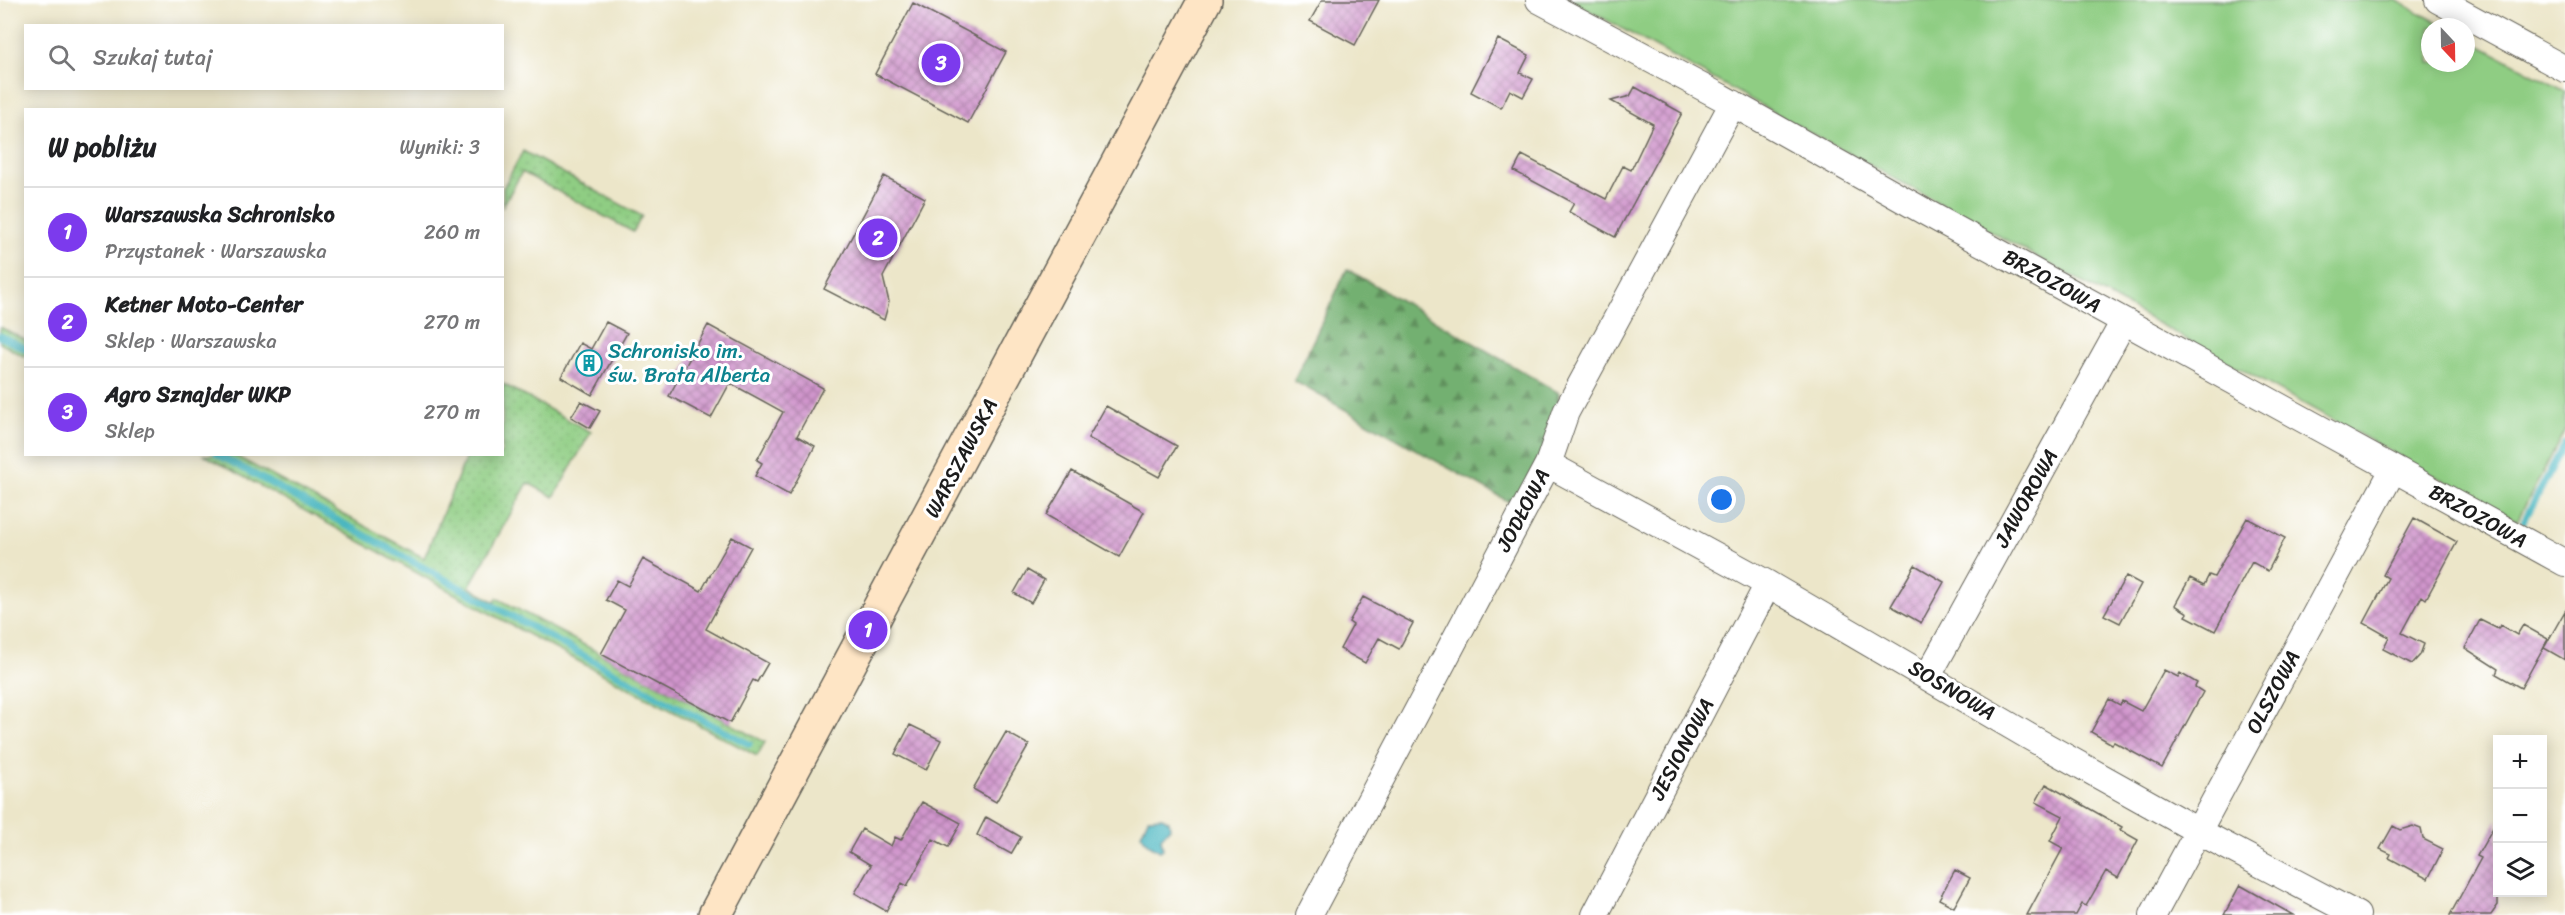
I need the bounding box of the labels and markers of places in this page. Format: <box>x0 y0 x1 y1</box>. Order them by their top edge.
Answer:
pin: 3 <box>922 40 960 86</box>
pin: 2 <box>858 216 898 260</box>
place label: Schronisko im. św. Brata Alberta <box>607 332 771 394</box>
building icon: Schronisko im. św. Brata Alberta <box>574 348 604 378</box>
pin: 1 <box>848 608 888 652</box>

